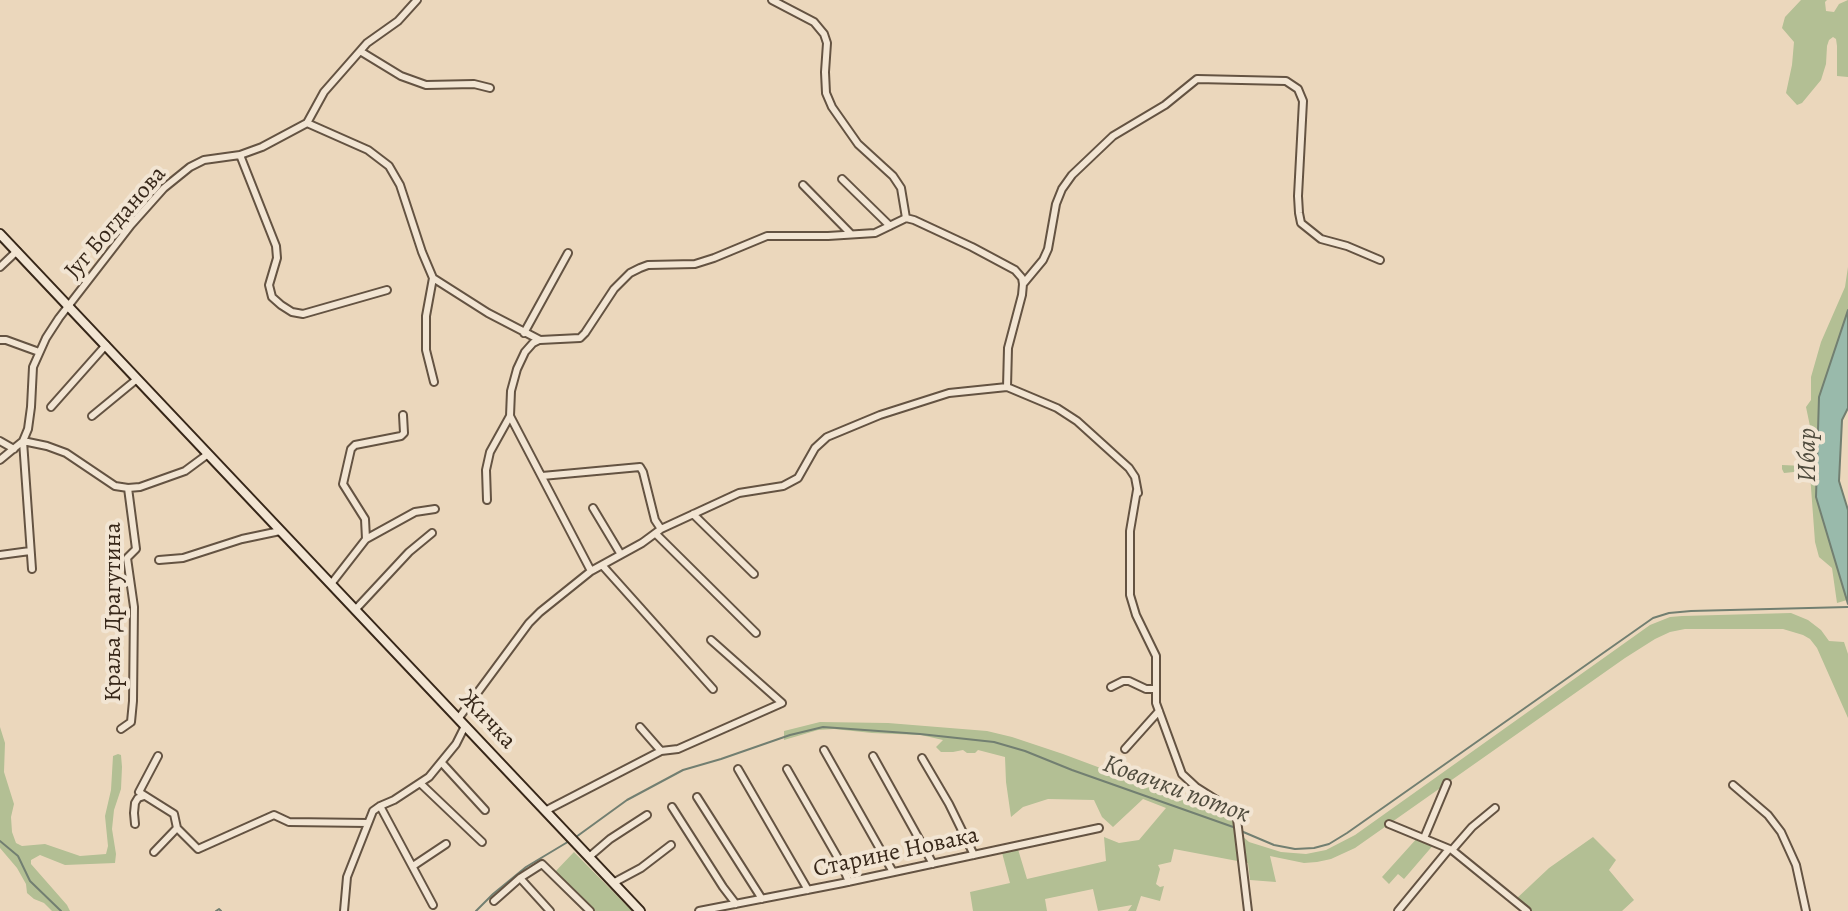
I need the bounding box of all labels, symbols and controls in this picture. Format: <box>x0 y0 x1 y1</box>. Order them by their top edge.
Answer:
street label: Југ Богданова <box>59 161 173 285</box>
water label: Ибар <box>1793 428 1825 482</box>
street label: Краља Драгутина <box>100 522 128 702</box>
street label: Жичка <box>452 684 522 756</box>
water label: Ковачки поток <box>1098 749 1254 831</box>
street label: Старине Новака <box>811 821 981 885</box>

